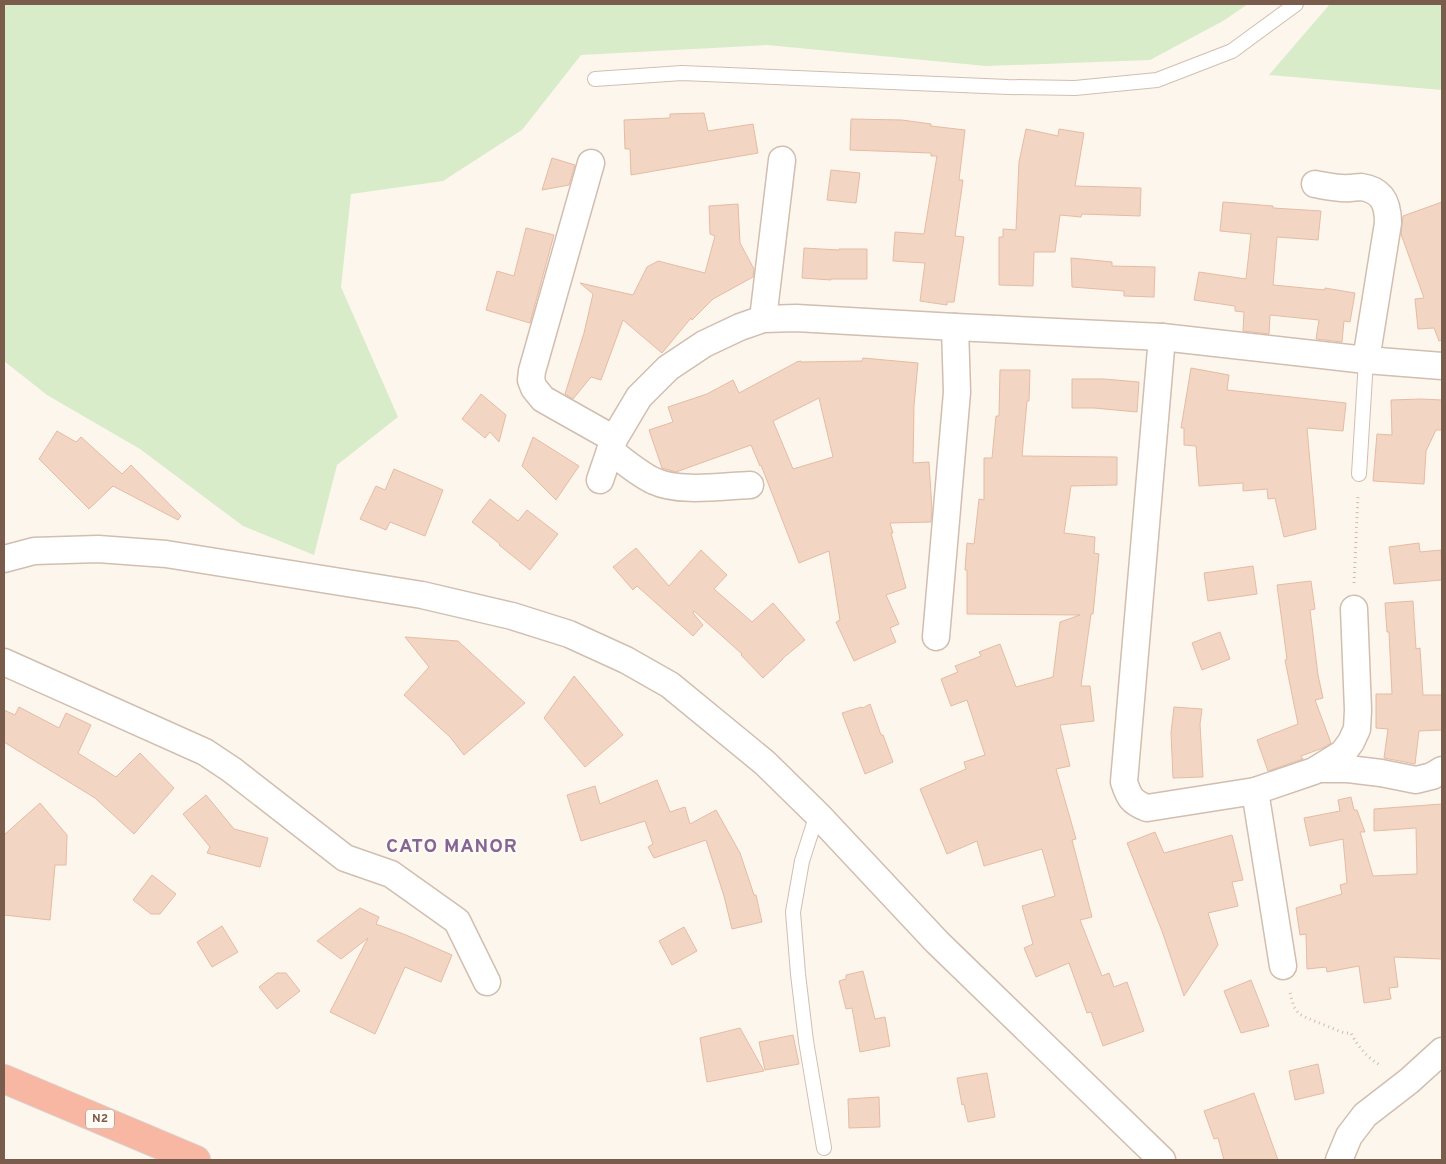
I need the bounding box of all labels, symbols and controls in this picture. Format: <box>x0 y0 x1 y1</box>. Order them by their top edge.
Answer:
district label: CATO MANOR <box>386 835 518 859</box>
road number: N2 <box>86 1110 114 1128</box>

